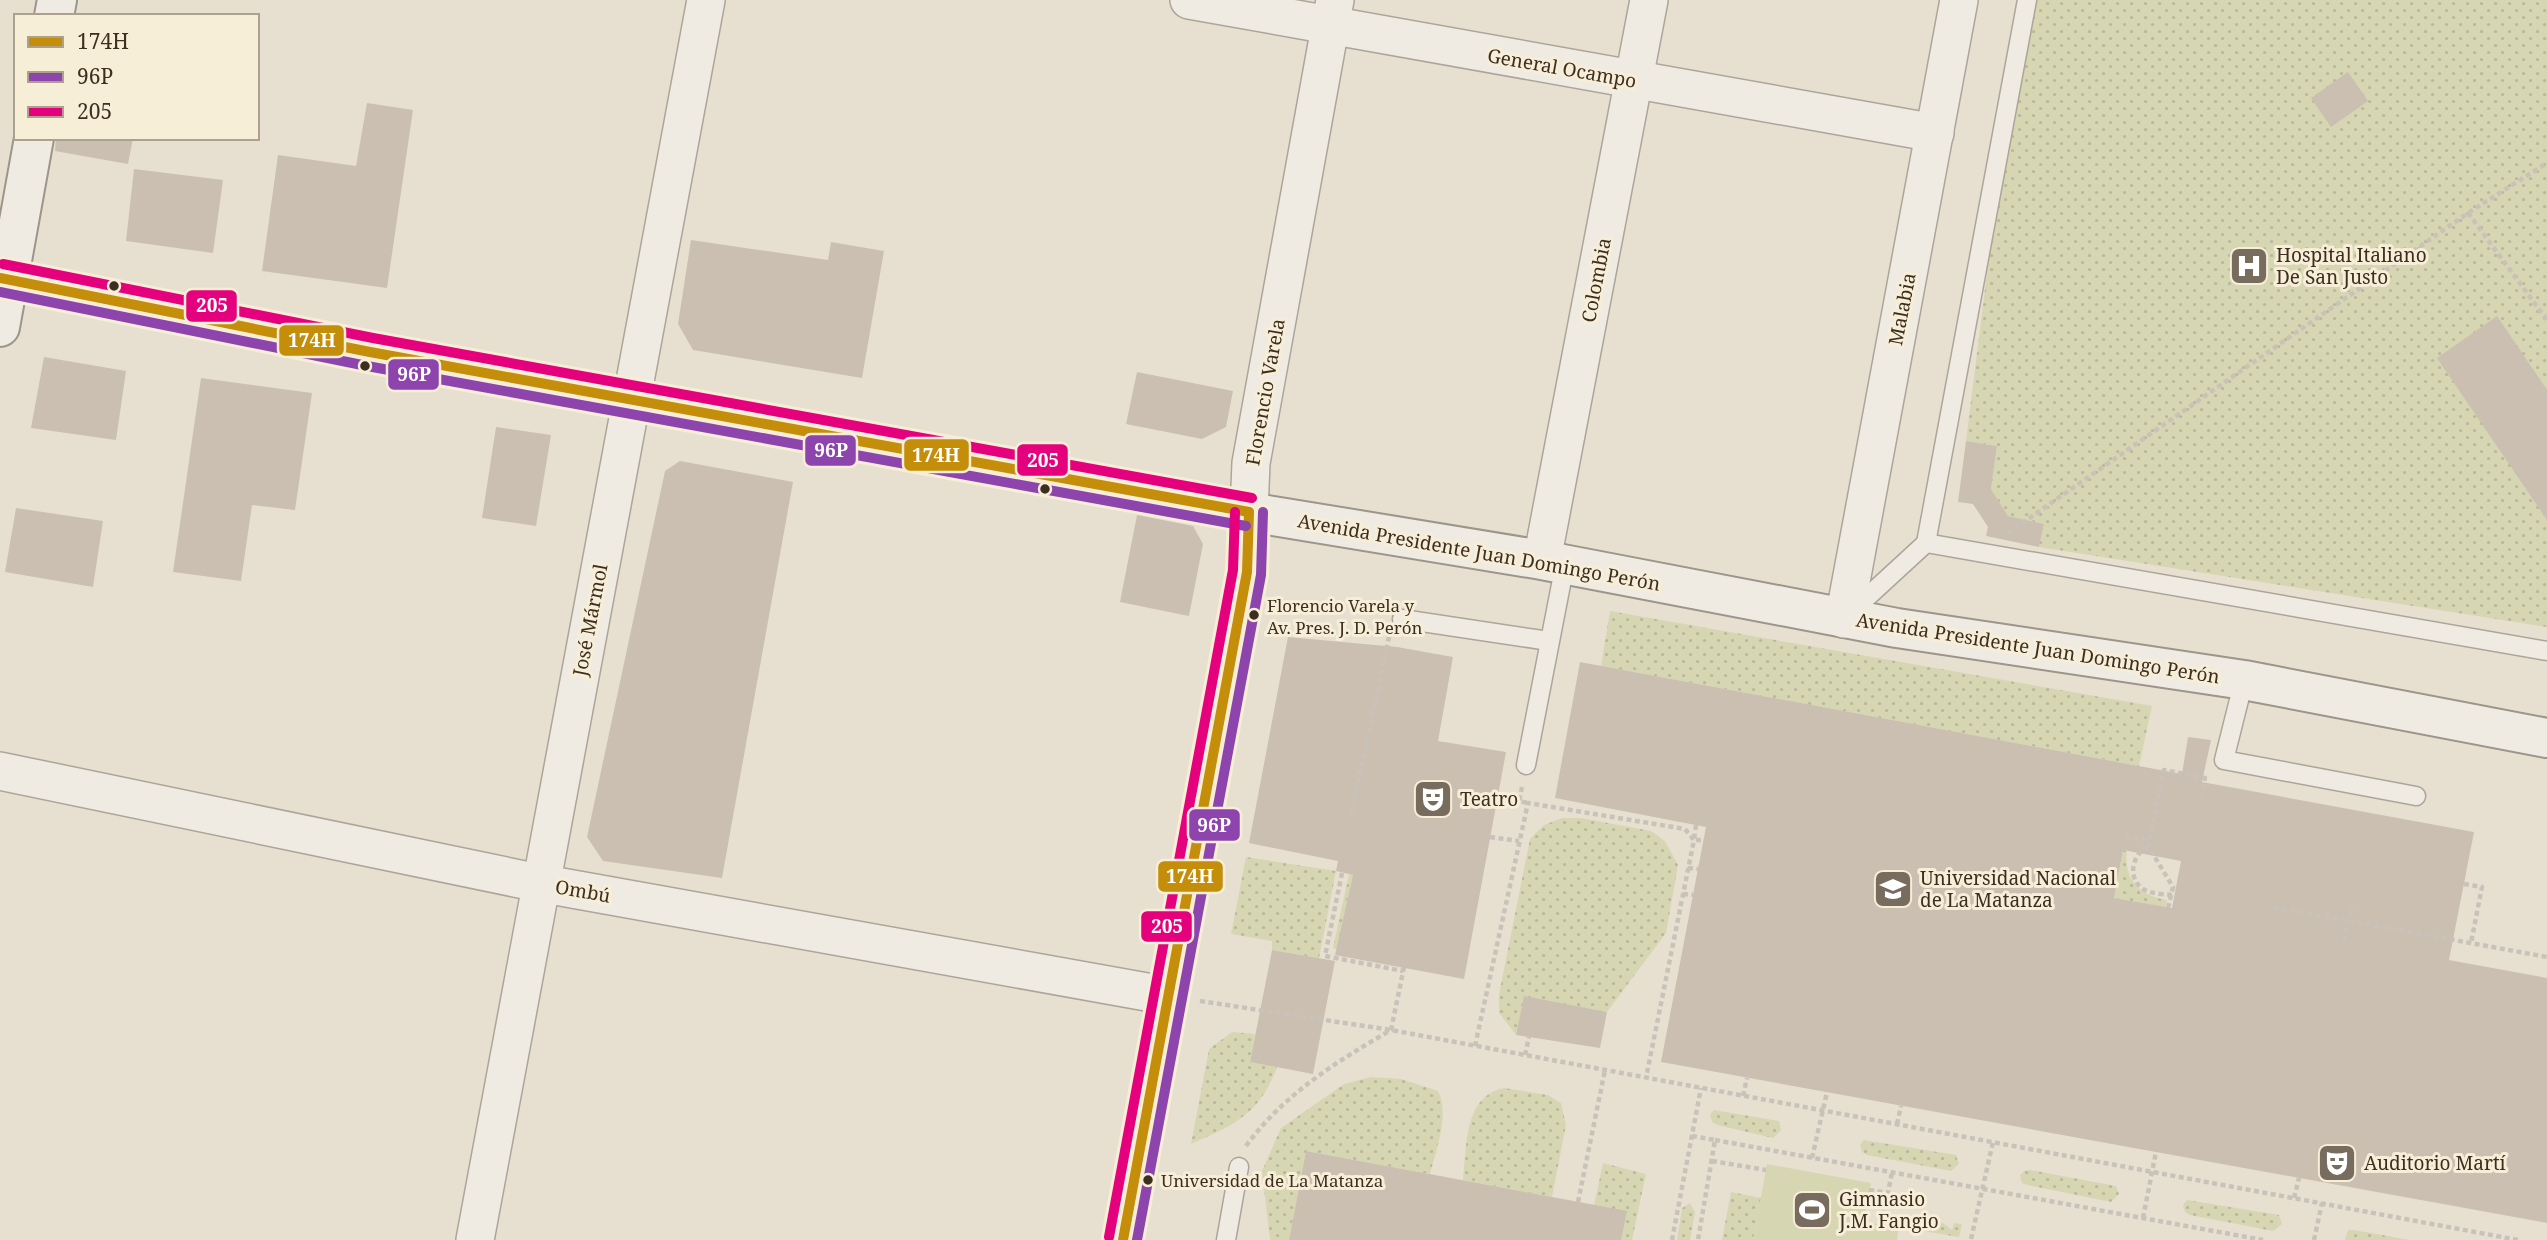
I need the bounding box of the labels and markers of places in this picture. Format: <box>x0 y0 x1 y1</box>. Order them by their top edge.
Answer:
place label: Hospital Italiano De San Justo <box>2276 242 2427 290</box>
hospital icon: Hospital Italiano De San Justo <box>2228 245 2270 287</box>
unlabelled marker <box>107 279 121 293</box>
unlabelled marker <box>358 359 372 373</box>
unlabelled marker <box>1038 482 1052 496</box>
place label: Florencio Varela y Av. Pres. J. D. Perón <box>1267 594 1423 639</box>
marker: Florencio Varela y Av. Pres. J. D. Perón <box>1247 608 1261 622</box>
theatre icon: Teatro <box>1412 778 1454 820</box>
place label: Teatro <box>1460 786 1518 812</box>
place label: Universidad Nacional de La Matanza <box>1920 865 2116 913</box>
school or university icon: Universidad Nacional de La Matanza <box>1872 868 1914 910</box>
theatre icon: Auditorio Martí <box>2316 1142 2358 1184</box>
place label: Auditorio Martí <box>2364 1150 2506 1176</box>
place label: Universidad de La Matanza <box>1161 1169 1383 1192</box>
marker: Universidad de La Matanza <box>1141 1173 1155 1187</box>
place label: Gimnasio J.M. Fangio <box>1838 1186 1939 1234</box>
sports icon: Gimnasio J.M. Fangio <box>1791 1189 1833 1231</box>

